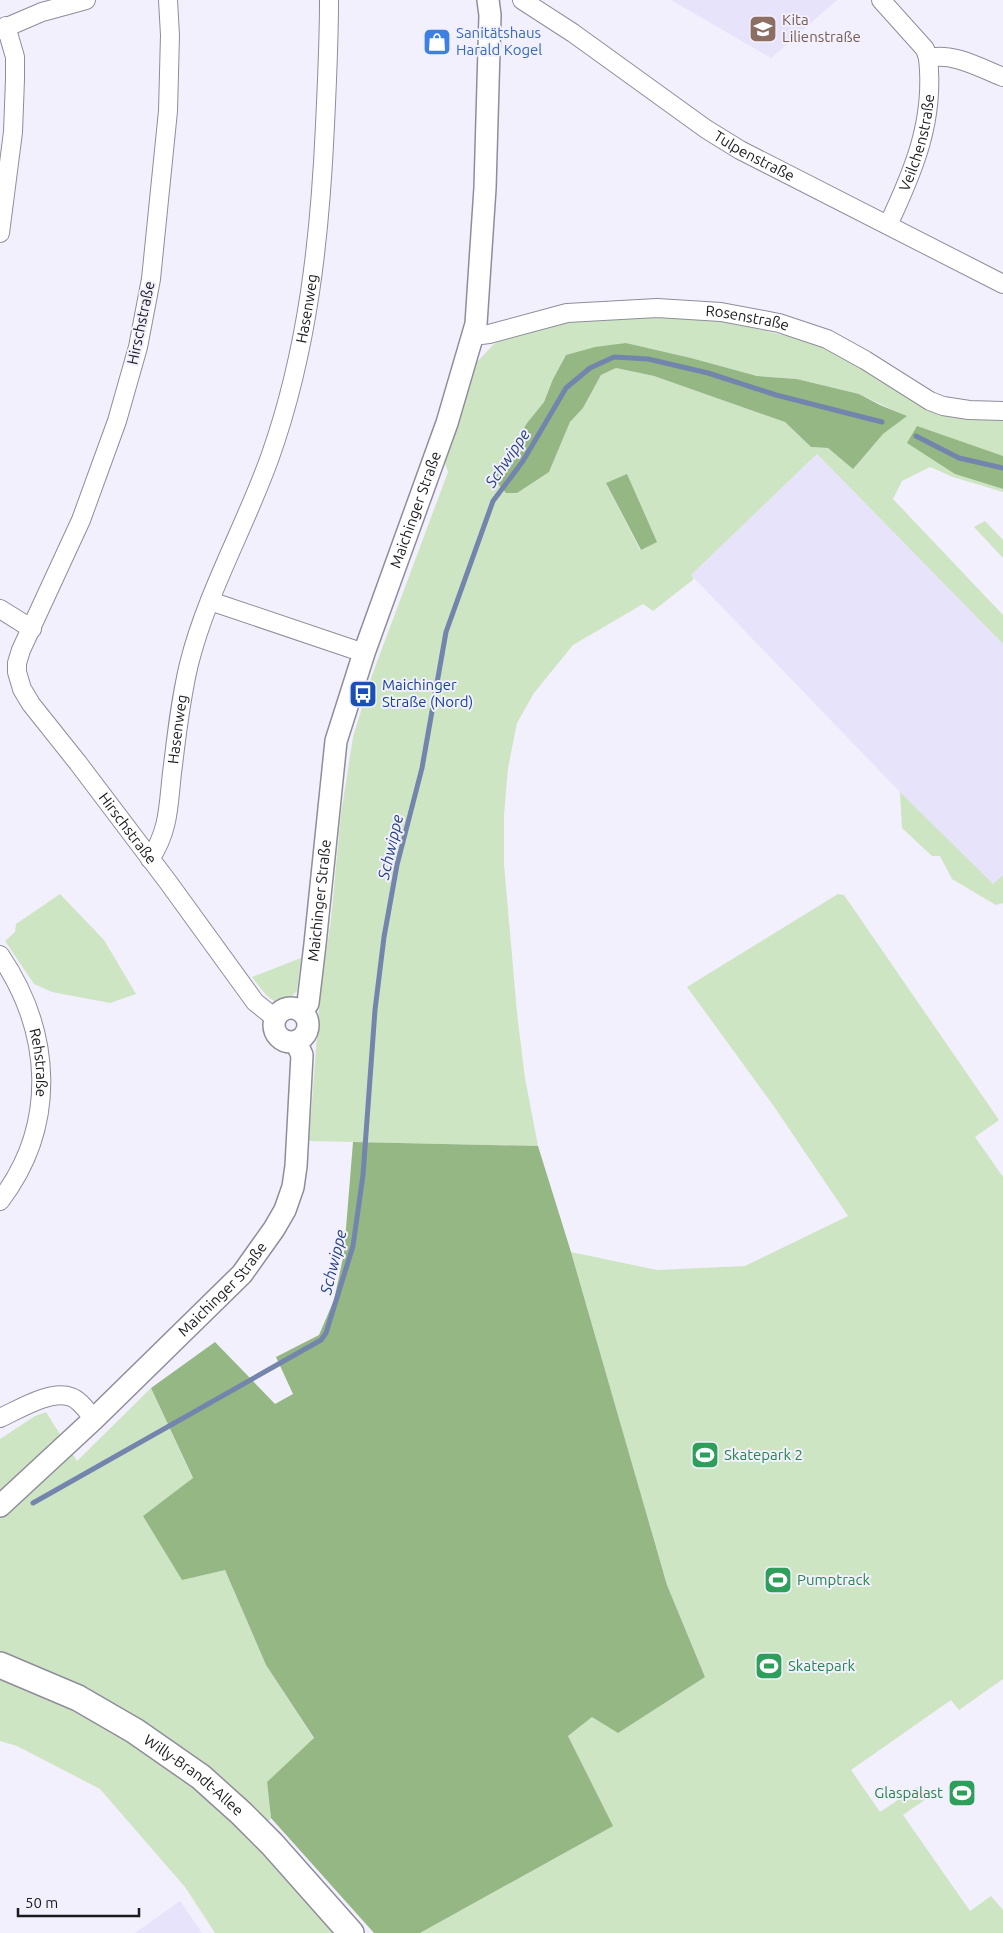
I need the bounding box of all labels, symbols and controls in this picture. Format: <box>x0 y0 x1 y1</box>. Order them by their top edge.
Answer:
place label: Kita Lilienstraße <box>782 11 861 45</box>
school or university icon: Kita Lilienstraße <box>748 14 778 44</box>
place label: Sanitätshaus Harald Kogel <box>456 24 542 58</box>
shop icon: Sanitätshaus Harald Kogel <box>422 27 452 57</box>
street label: Veilchenstraße <box>895 93 937 194</box>
street label: Tulpenstraße <box>711 127 797 184</box>
street label: Hasenweg <box>292 273 321 345</box>
street label: Hirschstraße <box>123 280 158 366</box>
street label: Rosenstraße <box>705 302 791 334</box>
water label: Schwippe <box>481 426 533 491</box>
street label: Maichinger Straße <box>386 449 444 570</box>
place label: Maichinger Straße (Nord) <box>382 676 473 710</box>
bus stop icon: Maichinger Straße (Nord) <box>348 679 378 709</box>
street label: Hasenweg <box>164 693 191 765</box>
street label: Hirschstraße <box>96 789 160 867</box>
water label: Schwippe <box>374 813 406 882</box>
street label: Maichinger Straße <box>304 838 334 962</box>
street label: Rehstraße <box>26 1026 50 1098</box>
water label: Schwippe <box>316 1228 350 1297</box>
street label: Maichinger Straße <box>175 1239 270 1340</box>
sports icon: Skatepark 2 <box>690 1440 720 1470</box>
place label: Skatepark 2 <box>724 1446 803 1463</box>
sports icon: Pumptrack <box>763 1565 793 1595</box>
place label: Pumptrack <box>797 1571 871 1588</box>
sports icon: Skatepark <box>754 1651 784 1681</box>
place label: Skatepark <box>788 1657 855 1674</box>
street label: Willy-Brandt-Allee <box>141 1731 247 1819</box>
sports icon: Glaspalast <box>947 1778 977 1808</box>
place label: Glaspalast <box>874 1784 943 1801</box>
scale bar <box>18 1886 139 1918</box>
text: 50 m <box>25 1894 58 1911</box>

